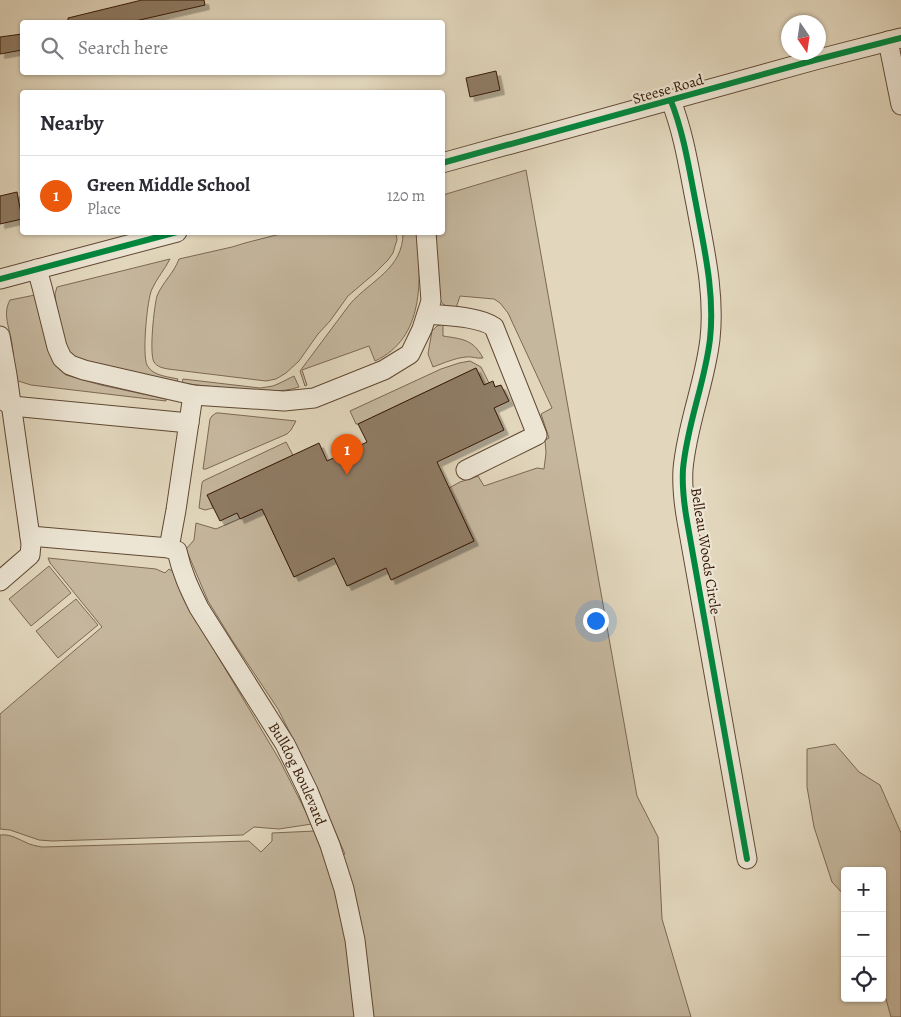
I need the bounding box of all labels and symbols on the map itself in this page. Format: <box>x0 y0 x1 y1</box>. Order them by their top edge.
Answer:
north arrow <box>781 15 826 60</box>
street label: Steese Road <box>630 69 707 109</box>
pin: 1 <box>331 434 363 475</box>
street label: Belleau Woods Circle <box>686 486 726 616</box>
your location <box>583 608 609 634</box>
street label: Bulldog Boulevard <box>264 719 331 829</box>

